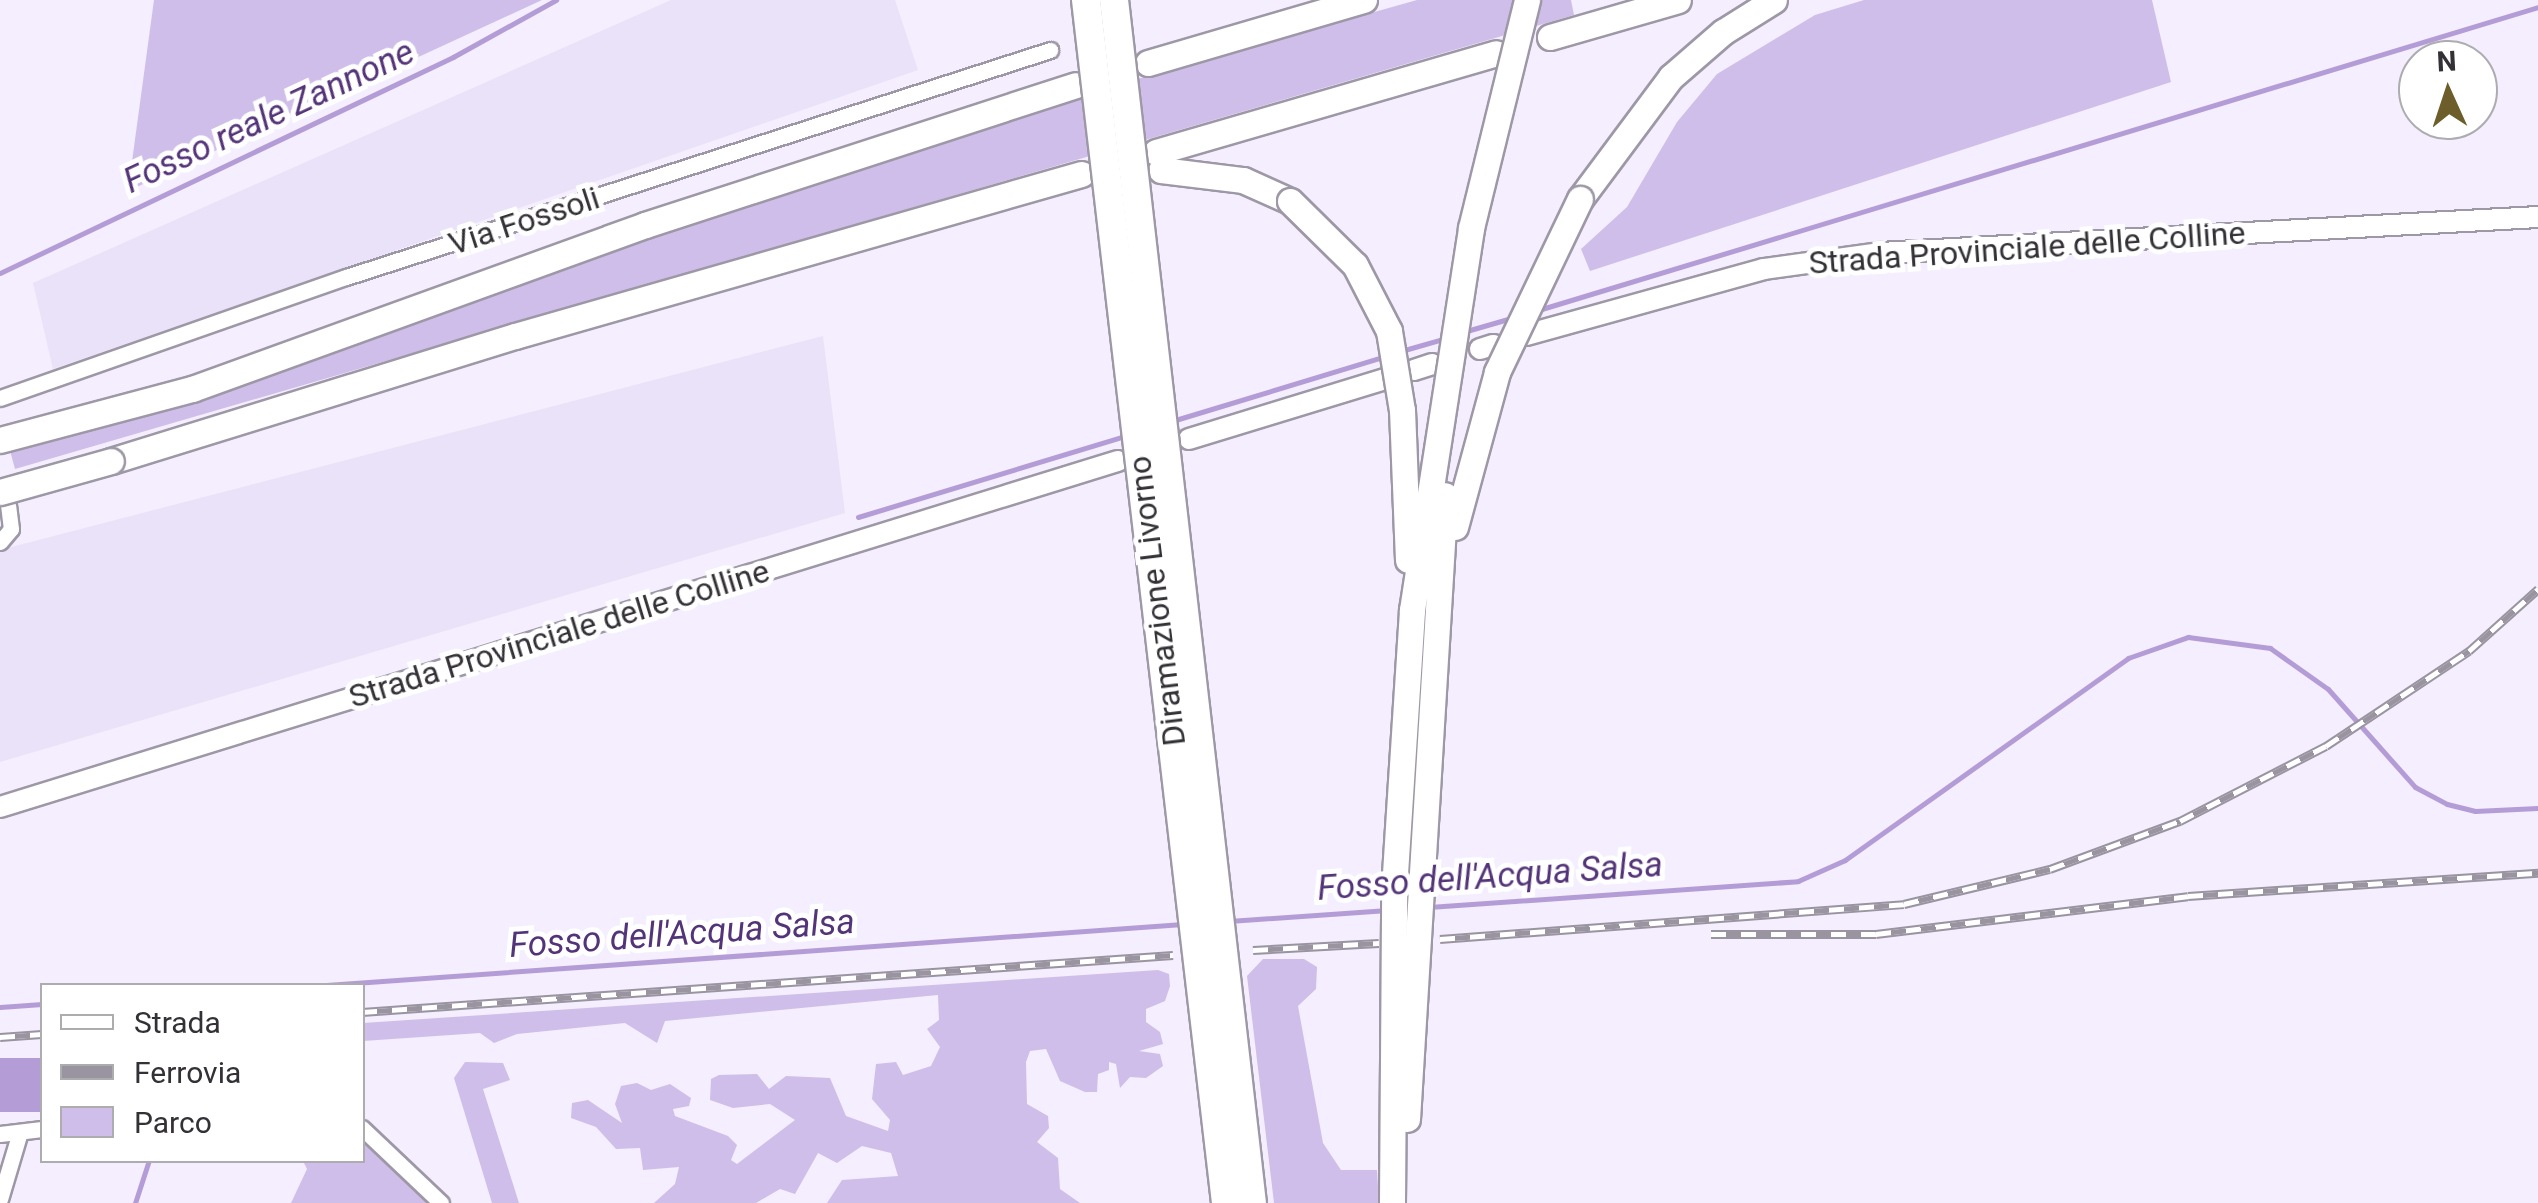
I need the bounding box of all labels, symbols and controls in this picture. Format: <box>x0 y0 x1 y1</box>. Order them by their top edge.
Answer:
water label: Fosso reale Zannone <box>117 31 421 203</box>
north arrow <box>2398 40 2498 140</box>
text: N <box>2436 45 2457 79</box>
street label: Via Fossoli <box>444 179 604 263</box>
street label: Strada Provinciale delle Colline <box>1808 214 2246 282</box>
street label: Diramazione Livorno <box>1120 454 1194 748</box>
street label: Strada Provinciale delle Colline <box>344 552 774 716</box>
water label: Fosso dell'Acqua Salsa <box>1316 844 1664 910</box>
water label: Fosso dell'Acqua Salsa <box>508 901 856 967</box>
legend <box>40 983 365 1163</box>
text: Strada <box>134 1005 221 1040</box>
text: Ferrovia <box>134 1055 241 1090</box>
text: Parco <box>134 1105 212 1140</box>

